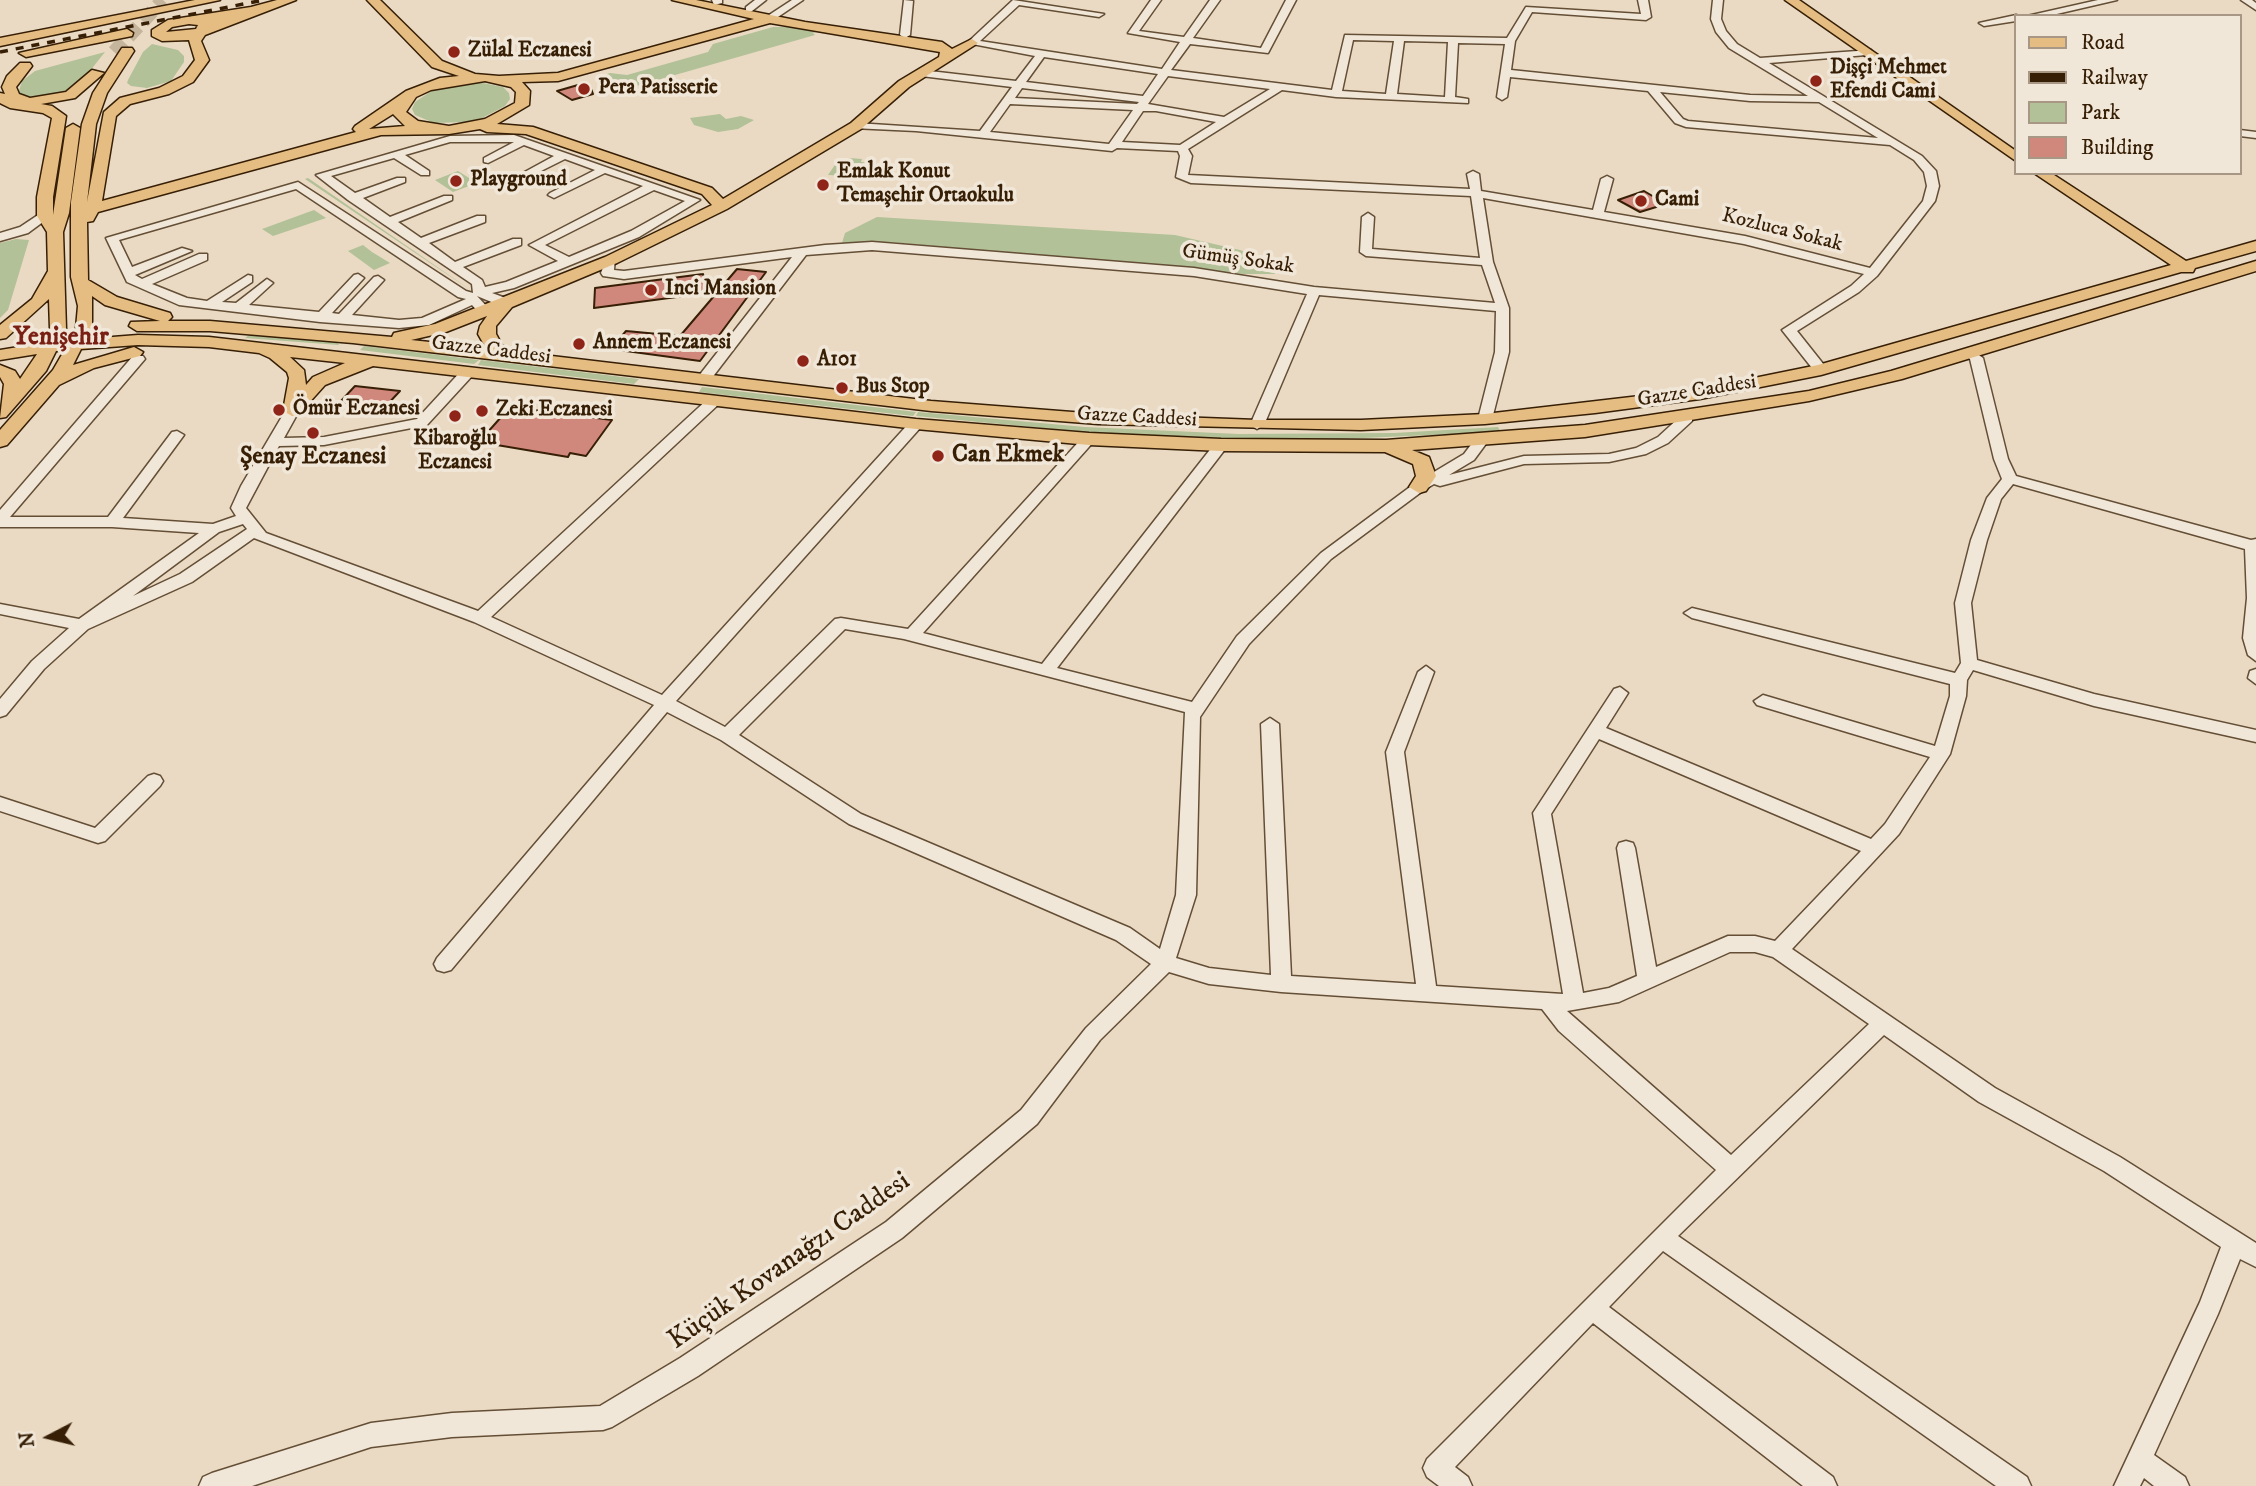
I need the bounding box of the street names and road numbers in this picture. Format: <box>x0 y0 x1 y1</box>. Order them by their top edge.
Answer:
street label: Kozluca Sokak <box>1719 204 1845 258</box>
street label: Gümüş Sokak <box>1180 240 1296 280</box>
street label: Gazze Caddesi <box>430 331 552 371</box>
street label: Gazze Caddesi <box>1636 370 1758 414</box>
street label: Gazze Caddesi <box>1076 402 1198 434</box>
street label: Küçük Kovanağzı Caddesi <box>663 1166 917 1358</box>

